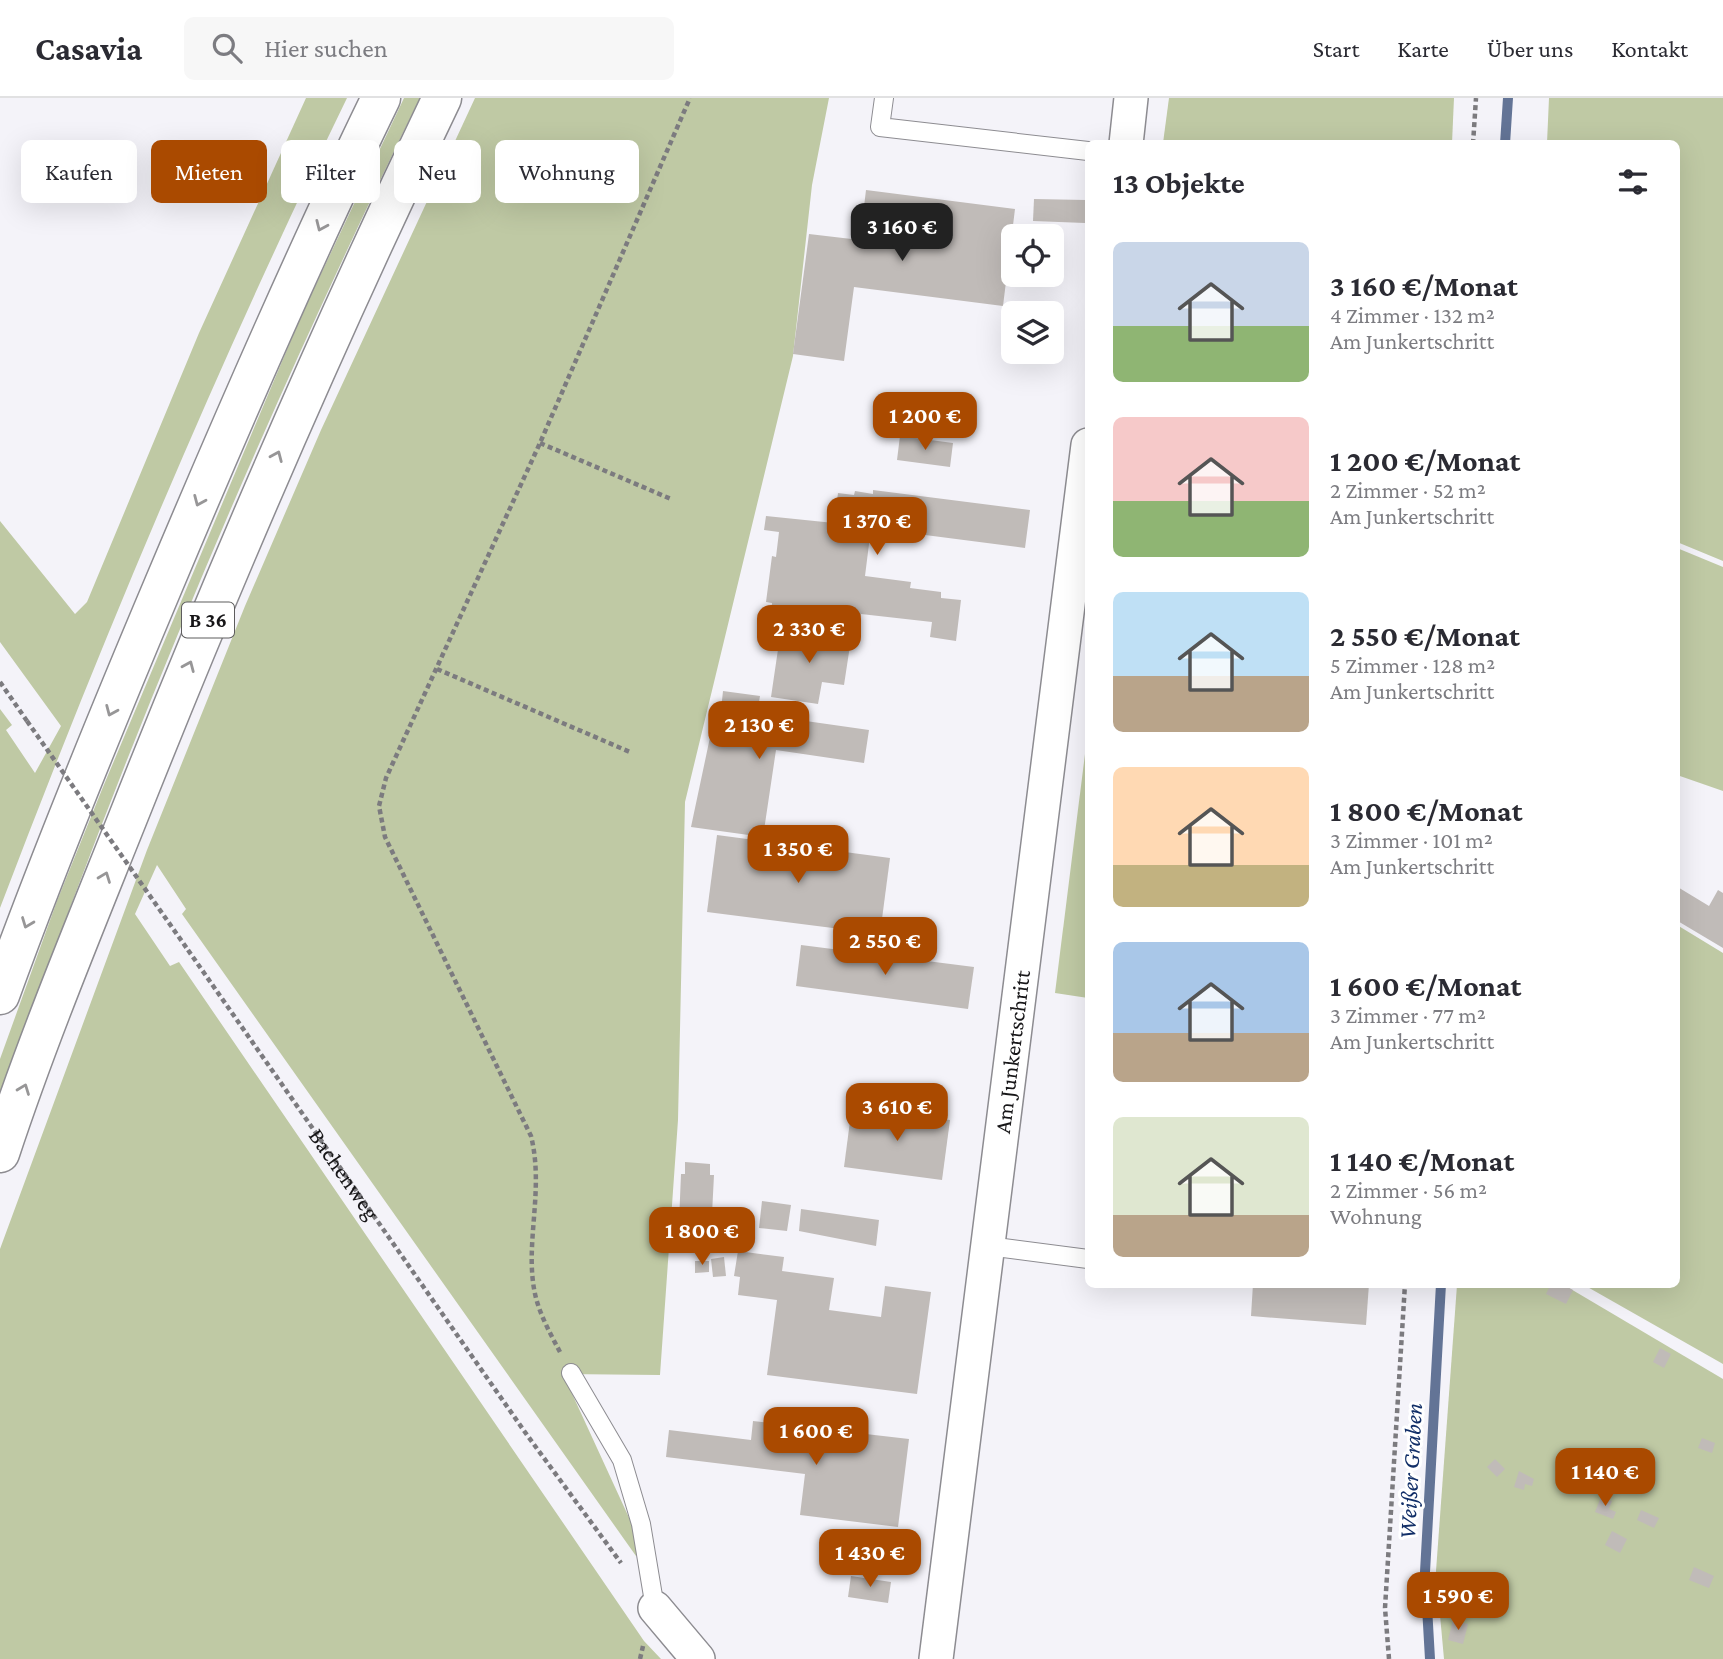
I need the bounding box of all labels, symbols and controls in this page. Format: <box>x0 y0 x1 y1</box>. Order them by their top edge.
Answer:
search box <box>184 17 674 80</box>
icon: search <box>208 29 246 67</box>
text: Casavia <box>35 30 142 67</box>
text: Hier suchen <box>264 34 388 63</box>
text: Start <box>1313 35 1359 62</box>
text: Karte <box>1397 35 1449 62</box>
text: Über uns <box>1487 35 1573 62</box>
text: Kontakt <box>1611 35 1688 62</box>
chip: Kaufen <box>21 140 137 203</box>
chip: Mieten <box>151 140 267 203</box>
chip: Filter <box>281 140 380 203</box>
chip: Neu <box>394 140 481 203</box>
chip: Wohnung <box>495 140 639 203</box>
icon: filters <box>1614 163 1652 201</box>
text: 13 Objekte <box>1113 166 1245 199</box>
pin: 3 160 € <box>837 204 967 263</box>
text: 3 160 € <box>867 213 937 239</box>
one-way arrow <box>315 219 329 231</box>
map controls <box>1001 224 1064 364</box>
button: locate <box>1001 224 1064 287</box>
text: 3 160 €/Monat <box>1330 269 1518 302</box>
icon: home <box>1169 270 1253 354</box>
button: layers <box>1001 301 1064 364</box>
text: 4 Zimmer · 132 m² <box>1330 302 1495 328</box>
text: Am Junkertschritt <box>1330 328 1494 354</box>
pin: 1 200 € <box>860 392 990 452</box>
text: 1 200 € <box>889 402 961 428</box>
text: 1 200 €/Monat <box>1330 444 1520 477</box>
icon: home <box>1169 445 1253 529</box>
one-way arrow <box>269 451 283 463</box>
text: 2 Zimmer · 52 m² <box>1330 477 1486 503</box>
one-way arrow <box>193 494 207 507</box>
pin: 1 370 € <box>812 498 942 557</box>
text: Am Junkertschritt <box>1330 503 1494 529</box>
text: 1 370 € <box>843 507 911 533</box>
road number: B 36 <box>182 602 234 638</box>
pin: 2 330 € <box>744 606 874 665</box>
text: 2 330 € <box>773 615 845 641</box>
text: 2 550 €/Monat <box>1330 619 1520 652</box>
icon: home <box>1169 620 1253 704</box>
text: 5 Zimmer · 128 m² <box>1330 652 1495 678</box>
one-way arrow <box>181 660 195 673</box>
text: Am Junkertschritt <box>1330 678 1494 704</box>
pin: 2 130 € <box>694 702 824 761</box>
one-way arrow <box>105 704 119 716</box>
text: 2 130 € <box>724 711 794 737</box>
text: 1 800 €/Monat <box>1330 794 1522 827</box>
icon: home <box>1169 795 1253 879</box>
pin: 1 350 € <box>733 826 863 885</box>
text: 3 Zimmer · 101 m² <box>1330 827 1493 853</box>
text: 1 350 € <box>763 835 833 861</box>
text: Am Junkertschritt <box>1330 853 1494 879</box>
one-way arrow <box>96 871 110 883</box>
one-way arrow <box>21 916 35 928</box>
pin: 2 550 € <box>820 918 950 977</box>
text: 2 550 € <box>849 927 921 953</box>
street label: Am Junkertschritt <box>989 968 1035 1135</box>
text: 1 600 €/Monat <box>1330 969 1521 1002</box>
icon: home <box>1169 970 1253 1054</box>
text: 3 Zimmer · 77 m² <box>1330 1002 1486 1028</box>
text: Am Junkertschritt <box>1330 1028 1494 1054</box>
one-way arrow <box>15 1084 29 1096</box>
pin: 3 610 € <box>832 1084 962 1143</box>
text: 3 610 € <box>862 1093 932 1119</box>
street label: Bachenweg <box>304 1123 385 1224</box>
text: 1 140 €/Monat <box>1330 1144 1514 1177</box>
icon: home <box>1169 1145 1253 1229</box>
text: 2 Zimmer · 56 m² <box>1330 1177 1487 1203</box>
text: Wohnung <box>1330 1203 1422 1229</box>
pin: 1 800 € <box>637 1208 767 1267</box>
text: 1 800 € <box>665 1217 739 1243</box>
water label: Weißer Graben <box>1393 1402 1427 1540</box>
pin: 1 600 € <box>751 1408 881 1467</box>
text: 1 600 € <box>779 1417 853 1443</box>
pin: 1 140 € <box>1540 1448 1670 1508</box>
text: 1 140 € <box>1571 1458 1639 1484</box>
pin: 1 430 € <box>805 1530 935 1589</box>
text: 1 430 € <box>835 1539 905 1565</box>
pin: 1 590 € <box>1393 1572 1523 1632</box>
text: 1 590 € <box>1423 1582 1493 1608</box>

